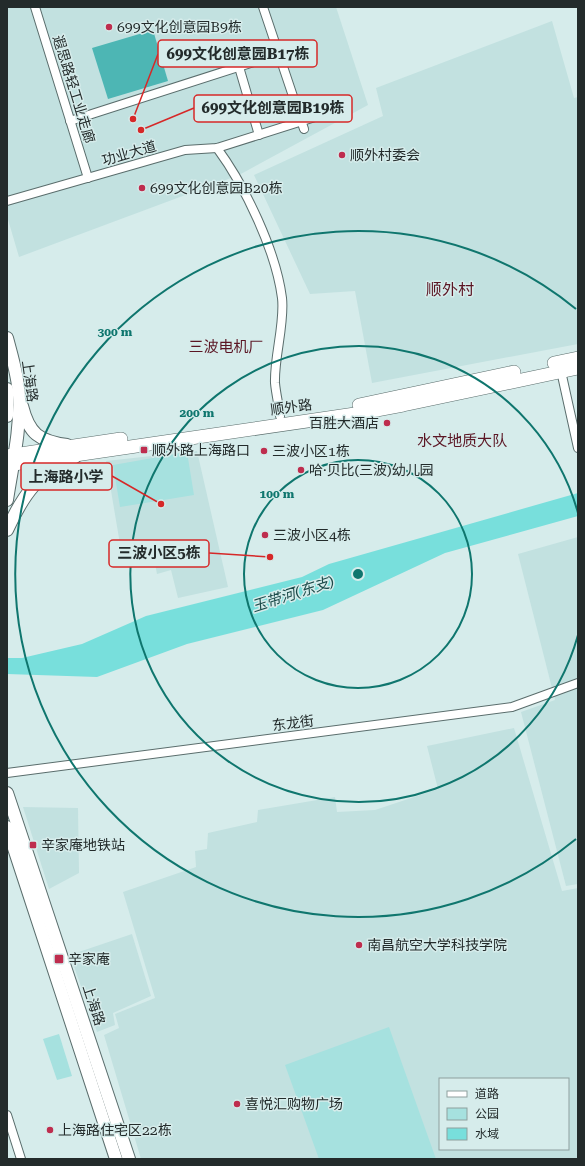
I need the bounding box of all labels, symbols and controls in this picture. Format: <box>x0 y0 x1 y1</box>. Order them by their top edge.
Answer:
place label: 699文化创意园B9栋 <box>117 19 242 35</box>
marker: 699文化创意园B9栋 <box>104 22 114 32</box>
street label: 遐思路轻工业走廊 <box>50 33 98 145</box>
callout: 699文化创意园B17栋 <box>158 40 317 67</box>
text: 699文化创意园B17栋 <box>167 45 309 63</box>
callout: 699文化创意园B19栋 <box>194 95 352 122</box>
text: 699文化创意园B19栋 <box>202 99 344 117</box>
street label: 功业大道 <box>100 138 158 168</box>
place label: 顺外村委会 <box>350 147 420 163</box>
marker: 顺外村委会 <box>337 150 347 160</box>
place label: 699文化创意园B20栋 <box>150 180 283 196</box>
marker: 699文化创意园B20栋 <box>137 183 147 193</box>
district label: 顺外村 <box>426 280 474 299</box>
text: 300 m <box>98 325 133 339</box>
district label: 三波电机厂 <box>188 338 264 356</box>
street label: 上海路 <box>19 359 41 403</box>
street label: 顺外路 <box>269 396 313 418</box>
text: 200 m <box>180 406 215 420</box>
place label: 百胜大酒店 <box>309 415 379 431</box>
marker: 百胜大酒店 <box>382 418 392 428</box>
district label: 水文地质大队 <box>417 432 507 450</box>
place label: 顺外路上海路口 <box>152 442 250 458</box>
place label: 三波小区1栋 <box>272 443 350 459</box>
marker: 顺外路上海路口 <box>139 445 149 455</box>
marker: 三波小区1栋 <box>259 446 269 456</box>
place label: 哈·贝比(三波)幼儿园 <box>309 462 434 478</box>
callout: 上海路小学 <box>21 463 112 490</box>
marker: 哈·贝比(三波)幼儿园 <box>296 465 306 475</box>
text: 上海路小学 <box>28 468 104 486</box>
text: 100 m <box>260 487 295 501</box>
place label: 三波小区4栋 <box>273 527 351 543</box>
marker: 三波小区4栋 <box>260 530 270 540</box>
callout: 三波小区5栋 <box>109 540 209 567</box>
text: 三波小区5栋 <box>117 544 201 562</box>
centre of rings <box>351 567 365 581</box>
water label: 玉带河(东支) <box>249 572 337 616</box>
street label: 东龙街 <box>271 713 315 733</box>
place label: 辛家庵地铁站 <box>41 837 125 853</box>
marker: 辛家庵地铁站 <box>28 840 38 850</box>
place label: 南昌航空大学科技学院 <box>367 937 507 953</box>
marker: 南昌航空大学科技学院 <box>354 940 364 950</box>
place label: 辛家庵 <box>68 951 110 967</box>
marker: 辛家庵 <box>53 953 65 965</box>
street label: 上海路 <box>80 983 108 1027</box>
legend <box>439 1078 569 1150</box>
text: 道路 <box>475 1087 499 1101</box>
place label: 喜悦汇购物广场 <box>245 1096 343 1112</box>
marker: 喜悦汇购物广场 <box>232 1099 242 1109</box>
text: 公园 <box>475 1107 499 1121</box>
place label: 上海路住宅区22栋 <box>58 1122 172 1138</box>
marker: 上海路住宅区22栋 <box>45 1125 55 1135</box>
text: 水域 <box>475 1127 499 1141</box>

